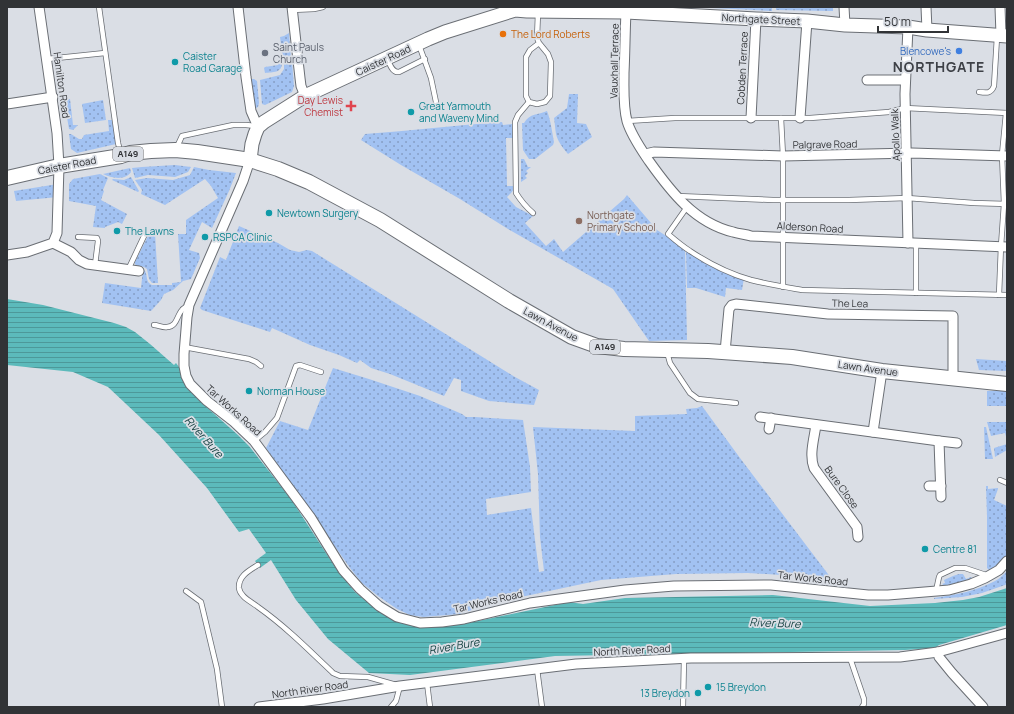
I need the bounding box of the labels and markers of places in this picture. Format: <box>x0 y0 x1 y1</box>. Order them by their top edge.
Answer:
place label: The Lord Roberts <box>511 27 590 41</box>
marker: The Lord Roberts <box>498 29 508 39</box>
place label: Saint Pauls Church <box>273 40 324 66</box>
place label: Blencowe's <box>900 44 951 58</box>
marker: Blencowe's <box>954 46 964 56</box>
marker: Saint Pauls Church <box>260 48 270 58</box>
place label: Caister Road Garage <box>183 49 242 75</box>
marker: Caister Road Garage <box>170 57 180 67</box>
place label: Day Lewis Chemist <box>298 93 343 119</box>
place label: Great Yarmouth and Waveny Mind <box>419 99 499 125</box>
marker: Day Lewis Chemist <box>346 101 356 111</box>
marker: Great Yarmouth and Waveny Mind <box>406 107 416 117</box>
place label: Newtown Surgery <box>277 206 359 220</box>
marker: Newtown Surgery <box>264 208 274 218</box>
place label: Northgate Primary School <box>587 208 656 234</box>
marker: Northgate Primary School <box>574 216 584 226</box>
place label: The Lawns <box>125 224 174 238</box>
marker: The Lawns <box>112 226 122 236</box>
place label: RSPCA Clinic <box>213 230 273 244</box>
marker: RSPCA Clinic <box>200 232 210 242</box>
place label: Norman House <box>257 384 325 398</box>
marker: Norman House <box>244 386 254 396</box>
place label: Centre 81 <box>933 542 977 556</box>
marker: Centre 81 <box>920 544 930 554</box>
place label: 15 Breydon <box>716 680 766 694</box>
marker: 15 Breydon <box>703 682 713 692</box>
place label: 13 Breydon <box>640 686 690 700</box>
marker: 13 Breydon <box>693 688 703 698</box>

